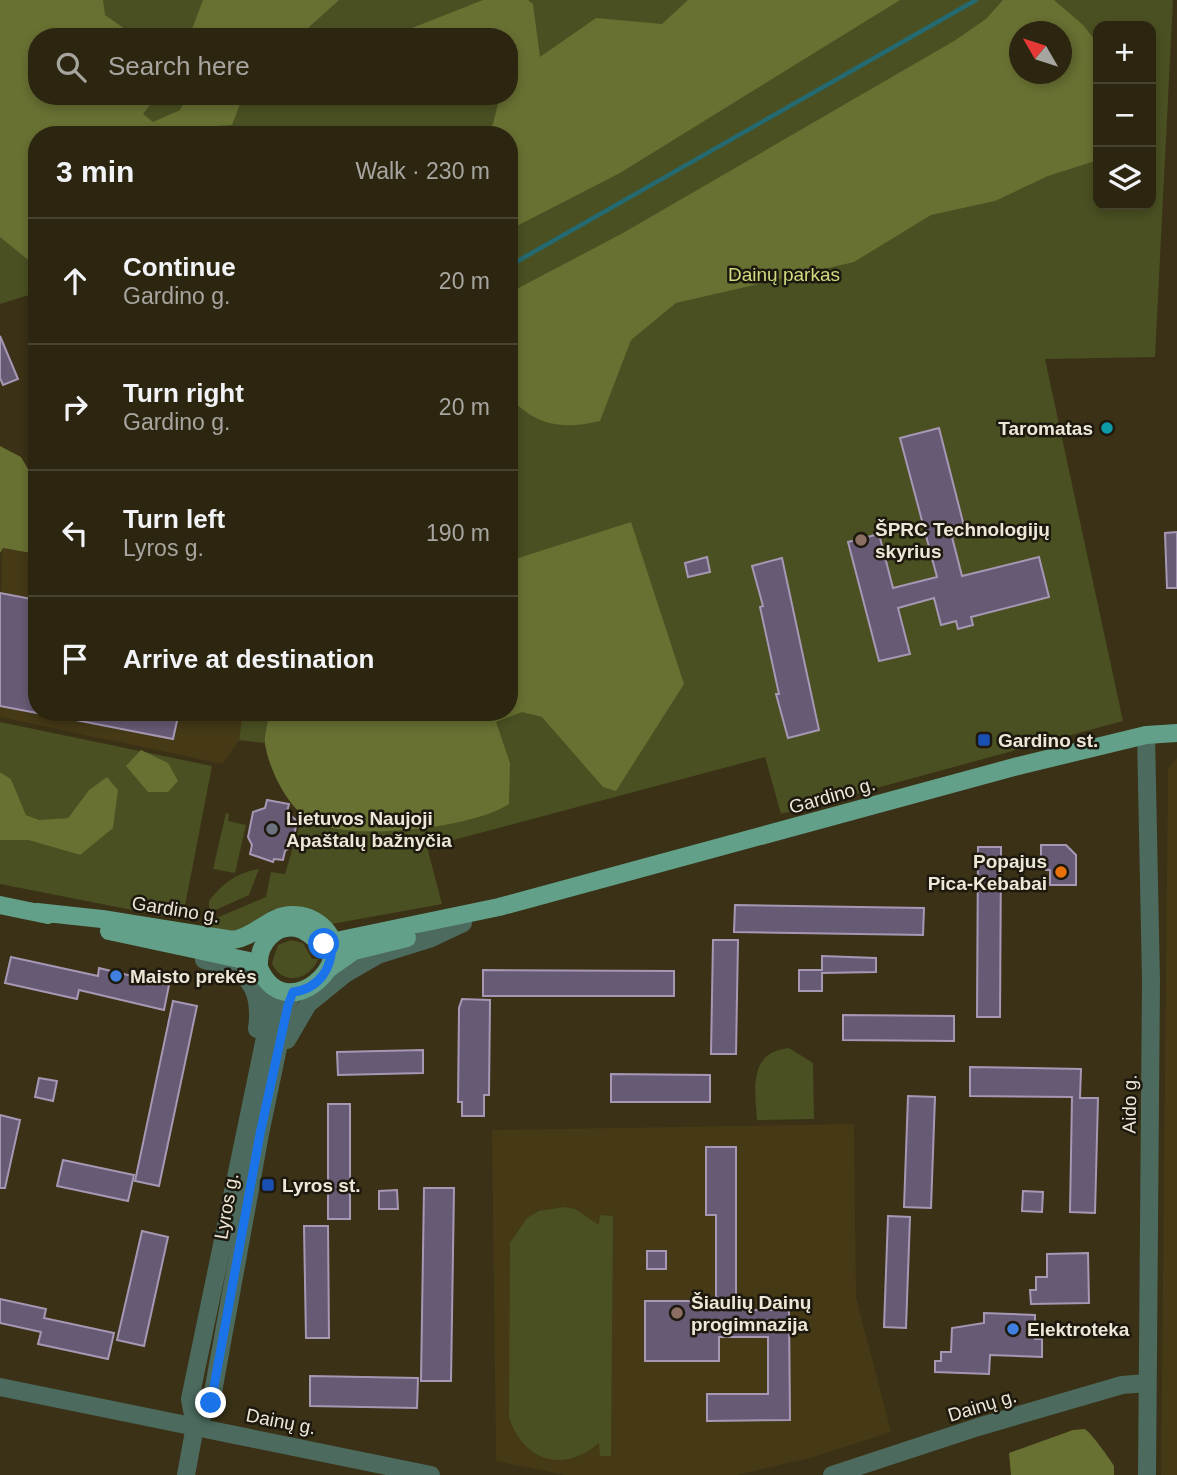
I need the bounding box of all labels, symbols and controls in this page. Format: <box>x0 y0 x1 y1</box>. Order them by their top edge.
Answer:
north arrow <box>1009 21 1072 84</box>
map controls <box>1093 21 1156 210</box>
button: + <box>1093 21 1156 84</box>
search box <box>28 28 518 105</box>
icon: search <box>52 48 90 86</box>
text: Search here <box>108 51 250 81</box>
button: − <box>1093 84 1156 147</box>
button: layers <box>1093 147 1156 210</box>
text: 3 min <box>56 155 134 188</box>
text: Walk · 230 m <box>355 158 490 184</box>
text: Continue <box>123 252 236 282</box>
icon: ahead <box>56 262 94 300</box>
park label: Dainų parkas <box>728 264 840 285</box>
text: 20 m <box>439 268 490 294</box>
text: Gardino g. <box>123 283 230 309</box>
text: Turn right <box>123 378 244 408</box>
icon: right <box>56 388 94 426</box>
text: 20 m <box>439 394 490 420</box>
text: Gardino g. <box>123 409 230 435</box>
place label: Taromatas <box>998 418 1093 439</box>
marker: Taromatas <box>1099 420 1115 436</box>
text: Turn left <box>123 504 225 534</box>
icon: left <box>56 514 94 552</box>
place label: ŠPRC Technologijų skyrius <box>875 519 1050 562</box>
text: 190 m <box>426 520 490 546</box>
marker: ŠPRC Technologijų skyrius <box>853 532 869 548</box>
text: Lyros g. <box>123 535 204 561</box>
icon: arrive <box>56 640 94 678</box>
text: Arrive at destination <box>123 644 374 674</box>
place label: Gardino st. <box>998 730 1098 751</box>
marker: Gardino st. <box>976 732 992 748</box>
street label: Gardino g. <box>787 773 878 818</box>
place label: Lietuvos Naujoji Apaštalų bažnyčia <box>286 808 452 851</box>
marker: Lietuvos Naujoji Apaštalų bažnyčia <box>264 821 280 837</box>
place label: Popajus Pica-Kebabai <box>928 851 1047 894</box>
marker: Popajus Pica-Kebabai <box>1053 864 1069 880</box>
street label: Gardino g. <box>130 892 221 927</box>
route start <box>308 928 339 959</box>
place label: Maisto prekės <box>130 966 257 987</box>
marker: Maisto prekės <box>108 968 124 984</box>
street label: Aido g. <box>1118 1074 1141 1134</box>
street label: Lyros g. <box>210 1171 243 1241</box>
place label: Lyros st. <box>282 1175 361 1196</box>
marker: Lyros st. <box>260 1177 276 1193</box>
place label: Šiaulių Dainų progimnazija <box>691 1292 811 1335</box>
marker: Šiaulių Dainų progimnazija <box>669 1305 685 1321</box>
place label: Elektroteka <box>1027 1319 1130 1340</box>
marker: Elektroteka <box>1005 1321 1021 1337</box>
street label: Dainų g. <box>945 1385 1019 1426</box>
route end <box>195 1387 226 1418</box>
street label: Dainų g. <box>244 1404 318 1439</box>

